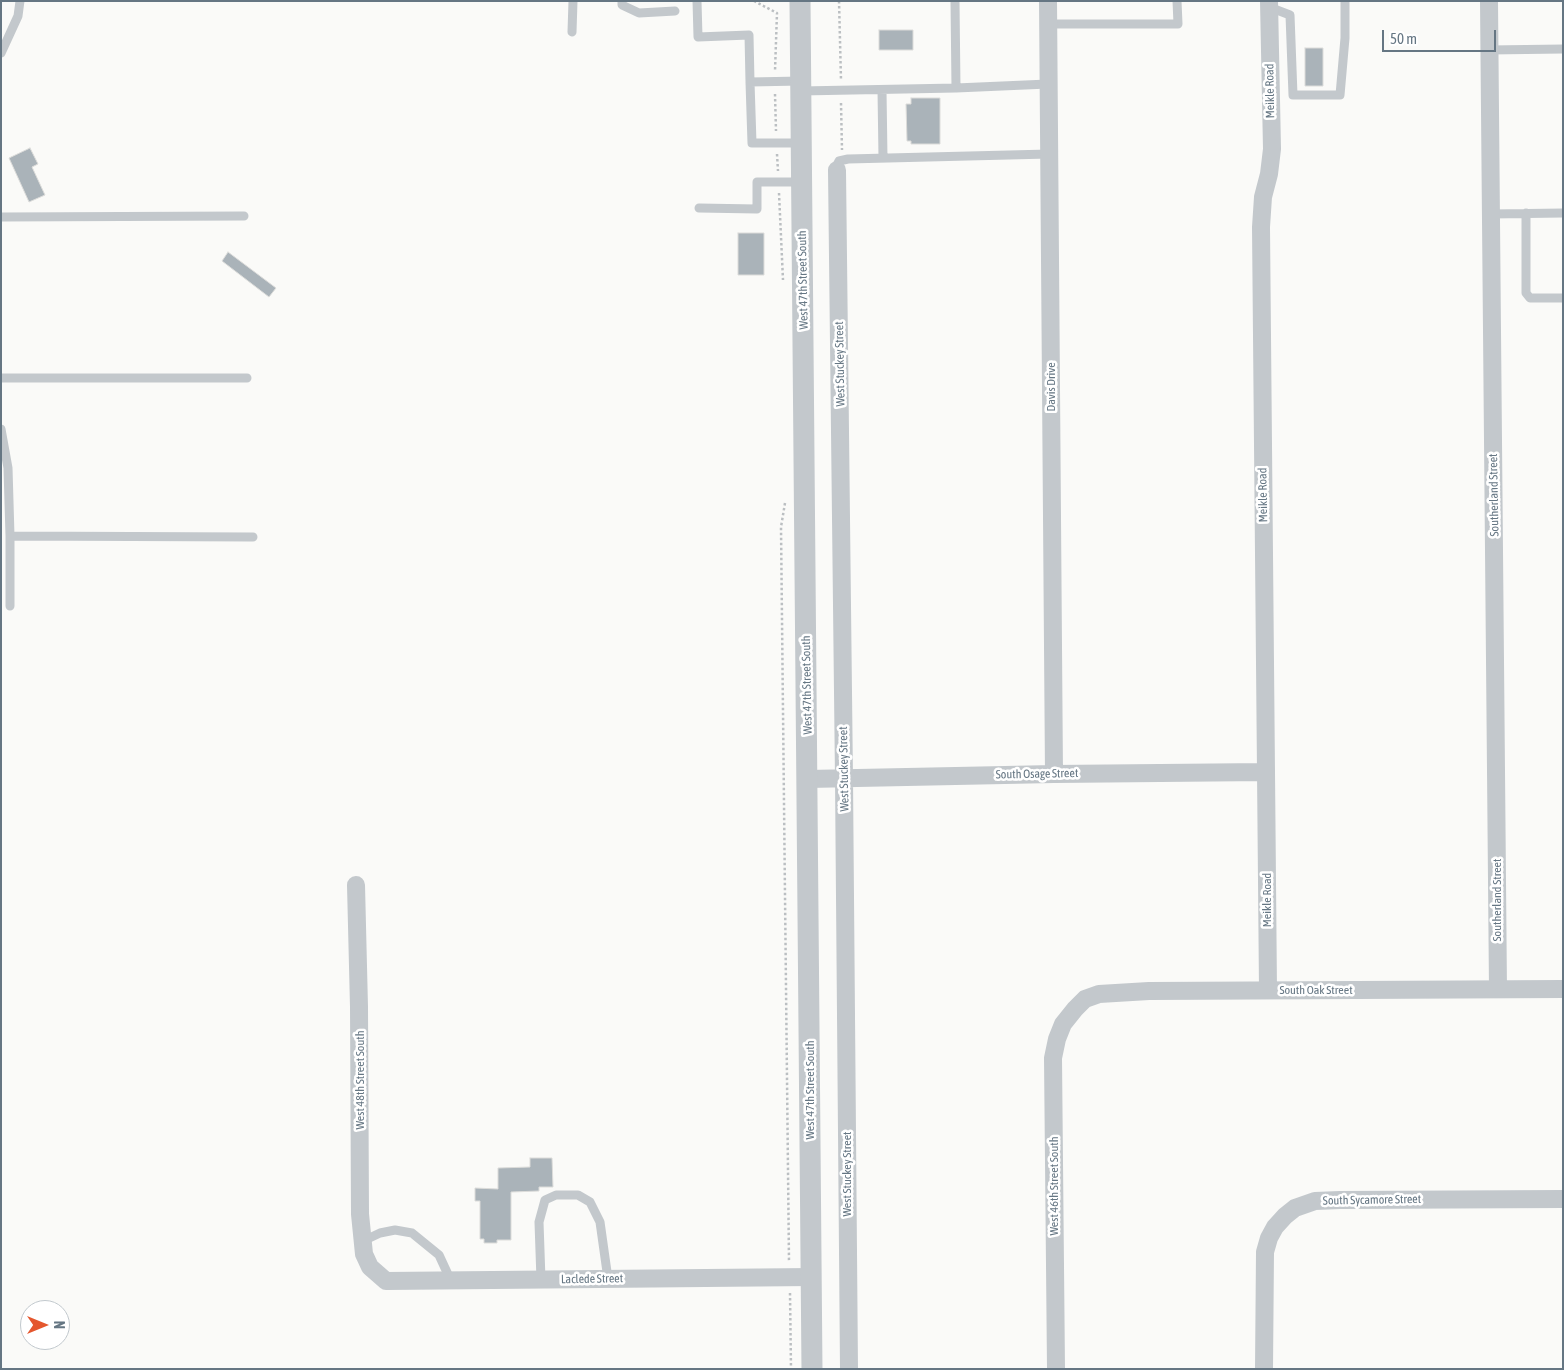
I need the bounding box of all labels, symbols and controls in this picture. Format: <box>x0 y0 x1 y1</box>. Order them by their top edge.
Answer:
scale bar <box>1384 20 1498 52</box>
text: 50 m <box>1390 30 1417 47</box>
street label: Meikle Road <box>1262 64 1278 118</box>
street label: West 47th Street South <box>795 230 811 330</box>
street label: West Stuckey Street <box>832 321 848 407</box>
street label: Davis Drive <box>1044 362 1058 412</box>
street label: Southerland Street <box>1486 453 1502 537</box>
street label: Meikle Road <box>1255 468 1271 522</box>
street label: West 47th Street South <box>799 635 815 735</box>
street label: West Stuckey Street <box>836 726 852 812</box>
street label: South Osage Street <box>996 766 1078 782</box>
street label: Southerland Street <box>1490 859 1504 941</box>
street label: Meikle Road <box>1260 873 1274 927</box>
street label: South Oak Street <box>1279 983 1353 997</box>
street label: West 48th Street South <box>353 1030 367 1130</box>
street label: West 47th Street South <box>803 1040 817 1140</box>
street label: West Stuckey Street <box>840 1131 854 1217</box>
street label: West 46th Street South <box>1047 1136 1061 1236</box>
street label: South Sycamore Street <box>1323 1192 1421 1208</box>
street label: Laclede Street <box>561 1271 623 1287</box>
north arrow <box>20 1300 70 1350</box>
text: N <box>51 1321 67 1329</box>

